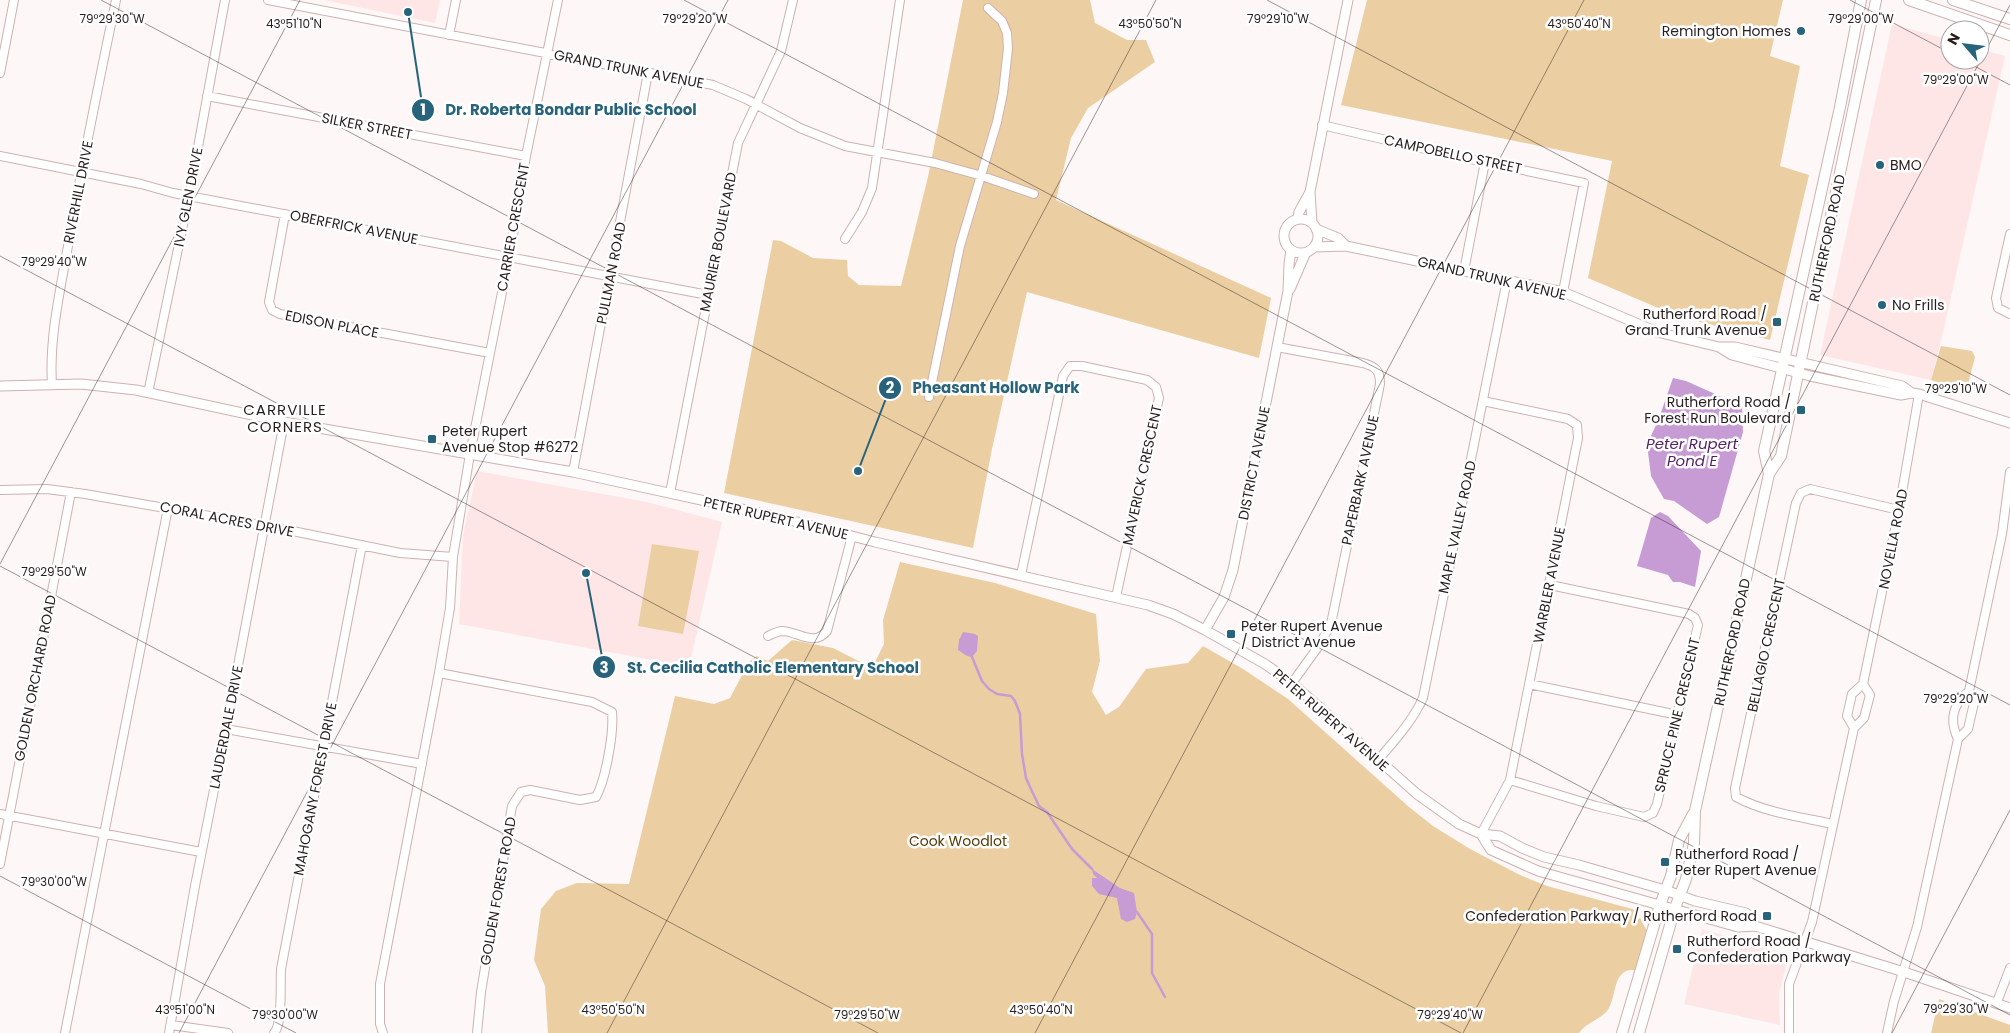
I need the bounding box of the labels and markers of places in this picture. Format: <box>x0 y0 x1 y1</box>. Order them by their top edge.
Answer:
place label: Remington Homes <box>1662 21 1791 41</box>
marker: Remington Homes <box>1795 25 1807 37</box>
callout: Dr. Roberta Bondar Public School <box>411 95 707 125</box>
place label: BMO <box>1890 155 1922 175</box>
marker: BMO <box>1874 159 1886 171</box>
place label: No Frills <box>1892 295 1944 315</box>
marker: No Frills <box>1876 299 1888 311</box>
place label: Rutherford Road / Grand Trunk Avenue <box>1625 304 1767 340</box>
marker: Rutherford Road / Grand Trunk Avenue <box>1771 316 1783 328</box>
callout: Pheasant Hollow Park <box>878 373 1090 403</box>
place label: Rutherford Road / Forest Run Boulevard <box>1644 392 1791 428</box>
marker: Rutherford Road / Forest Run Boulevard <box>1795 404 1807 416</box>
place label: Peter Rupert Avenue Stop #6272 <box>442 421 578 457</box>
marker: Peter Rupert Avenue Stop #6272 <box>426 433 438 445</box>
place label: Peter Rupert Avenue / District Avenue <box>1241 616 1383 652</box>
marker: Peter Rupert Avenue / District Avenue <box>1225 628 1237 640</box>
callout: St. Cecilia Catholic Elementary School <box>592 652 929 682</box>
place label: Rutherford Road / Peter Rupert Avenue <box>1675 844 1817 880</box>
marker: Rutherford Road / Peter Rupert Avenue <box>1659 856 1671 868</box>
place label: Confederation Parkway / Rutherford Road <box>1465 906 1757 926</box>
marker: Confederation Parkway / Rutherford Road <box>1761 910 1773 922</box>
place label: Rutherford Road / Confederation Parkway <box>1687 931 1851 967</box>
marker: Rutherford Road / Confederation Parkway <box>1671 943 1683 955</box>

